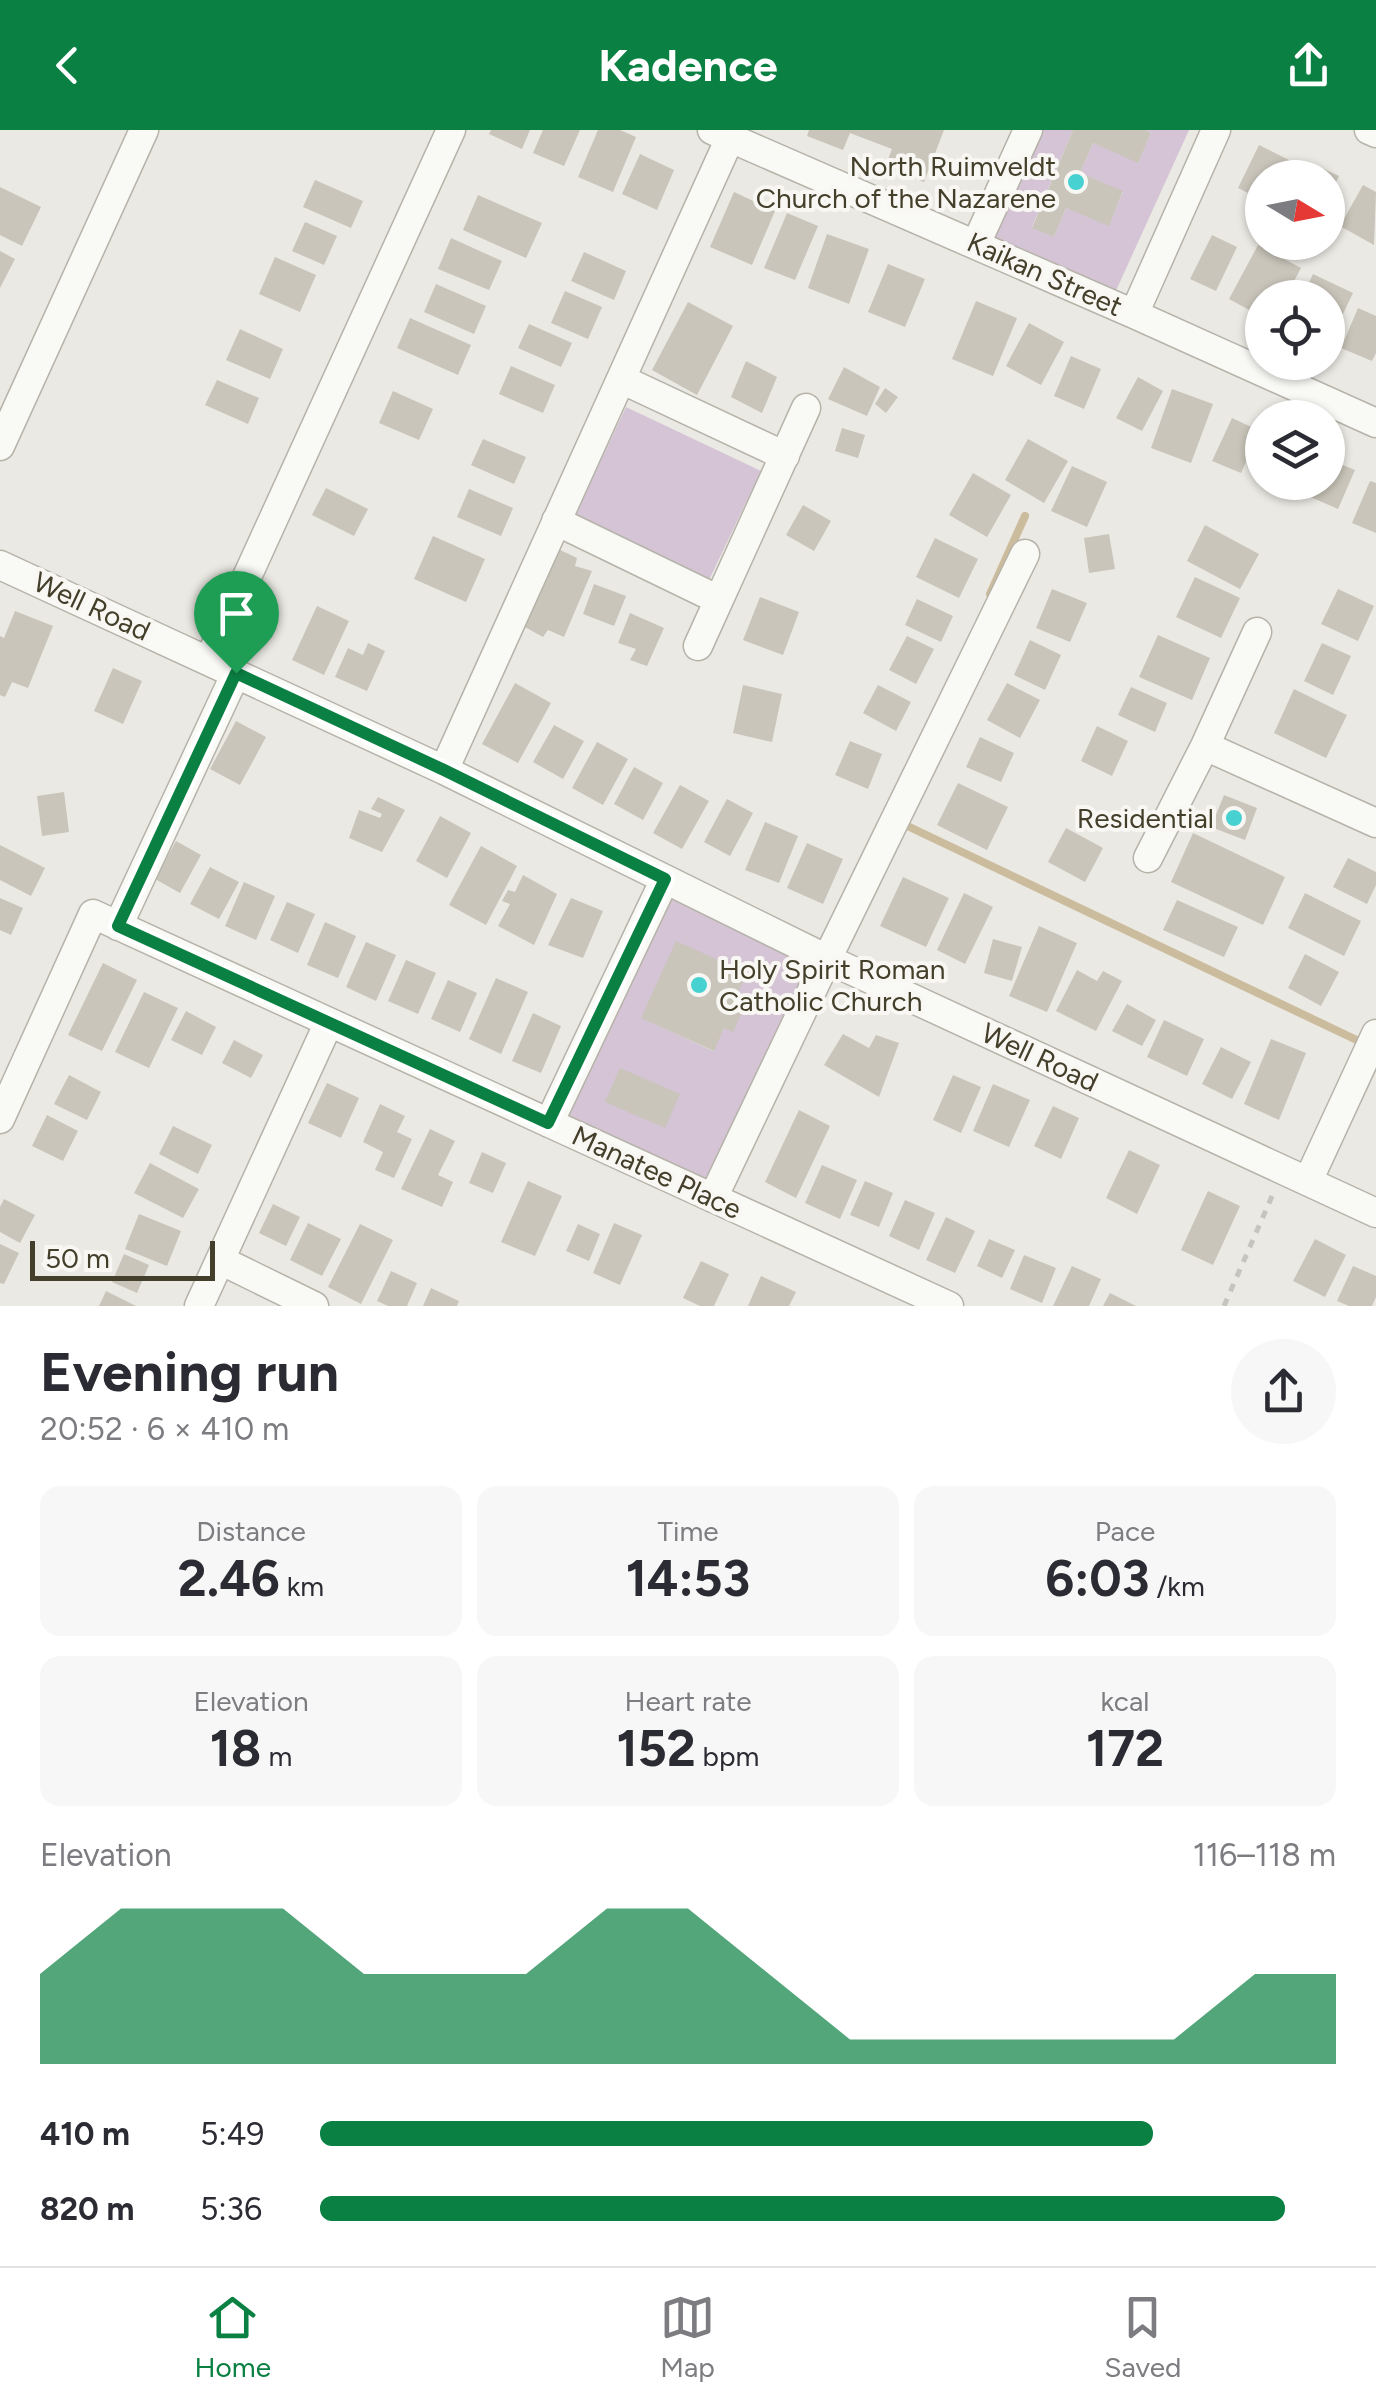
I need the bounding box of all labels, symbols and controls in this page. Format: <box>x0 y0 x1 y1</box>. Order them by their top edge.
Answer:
icon: back <box>40 38 95 93</box>
text: Kadence <box>598 38 778 92</box>
icon: share <box>1281 38 1336 93</box>
place label: North Ruimveldt Church of the Nazarene <box>756 149 1056 215</box>
north arrow <box>1245 160 1345 260</box>
map controls <box>1245 160 1345 500</box>
marker: North Ruimveldt Church of the Nazarene <box>1065 171 1087 193</box>
street label: Kaikan Street <box>962 225 1128 323</box>
button: locate <box>1245 280 1345 380</box>
button: layers <box>1245 400 1345 500</box>
street label: Well Road <box>28 564 156 648</box>
pin <box>194 571 279 674</box>
icon: arrive <box>209 586 264 641</box>
place label: Residential <box>1077 801 1214 835</box>
marker: Residential <box>1223 807 1245 829</box>
place label: Holy Spirit Roman Catholic Church <box>719 952 945 1018</box>
marker: Holy Spirit Roman Catholic Church <box>688 974 710 996</box>
street label: Well Road <box>976 1015 1104 1099</box>
street label: Manatee Place <box>567 1118 747 1226</box>
scale bar <box>30 1236 215 1280</box>
text: 50 m <box>45 1241 110 1275</box>
text: Evening run <box>40 1339 339 1405</box>
button: share <box>1231 1339 1336 1444</box>
text: 20:52 · 6 × 410 m <box>40 1410 289 1448</box>
text: Distance <box>196 1514 306 1548</box>
text: Time <box>657 1514 719 1548</box>
text: Pace <box>1095 1514 1155 1548</box>
text: 2.46 <box>178 1548 280 1609</box>
text: 14:53 <box>626 1548 750 1609</box>
text: 6:03 <box>1045 1548 1150 1609</box>
text: km <box>280 1569 324 1603</box>
text: /km <box>1150 1569 1205 1603</box>
text: Elevation <box>193 1684 309 1718</box>
text: Heart rate <box>624 1684 752 1718</box>
text: kcal <box>1101 1684 1149 1718</box>
text: 18 <box>210 1718 261 1779</box>
text: 152 <box>617 1718 696 1779</box>
text: 172 <box>1086 1718 1164 1779</box>
text: m <box>261 1739 292 1773</box>
text: bpm <box>696 1739 759 1773</box>
text: Elevation <box>40 1836 172 1874</box>
text: 116–118 m <box>1193 1836 1336 1874</box>
text: 410 m <box>40 2115 130 2153</box>
text: 5:49 <box>200 2115 264 2153</box>
text: 820 m <box>40 2190 134 2228</box>
text: 5:36 <box>200 2190 262 2228</box>
tab: Home <box>195 2290 271 2384</box>
tab: Map <box>660 2290 715 2384</box>
tab: Saved <box>1104 2290 1181 2384</box>

